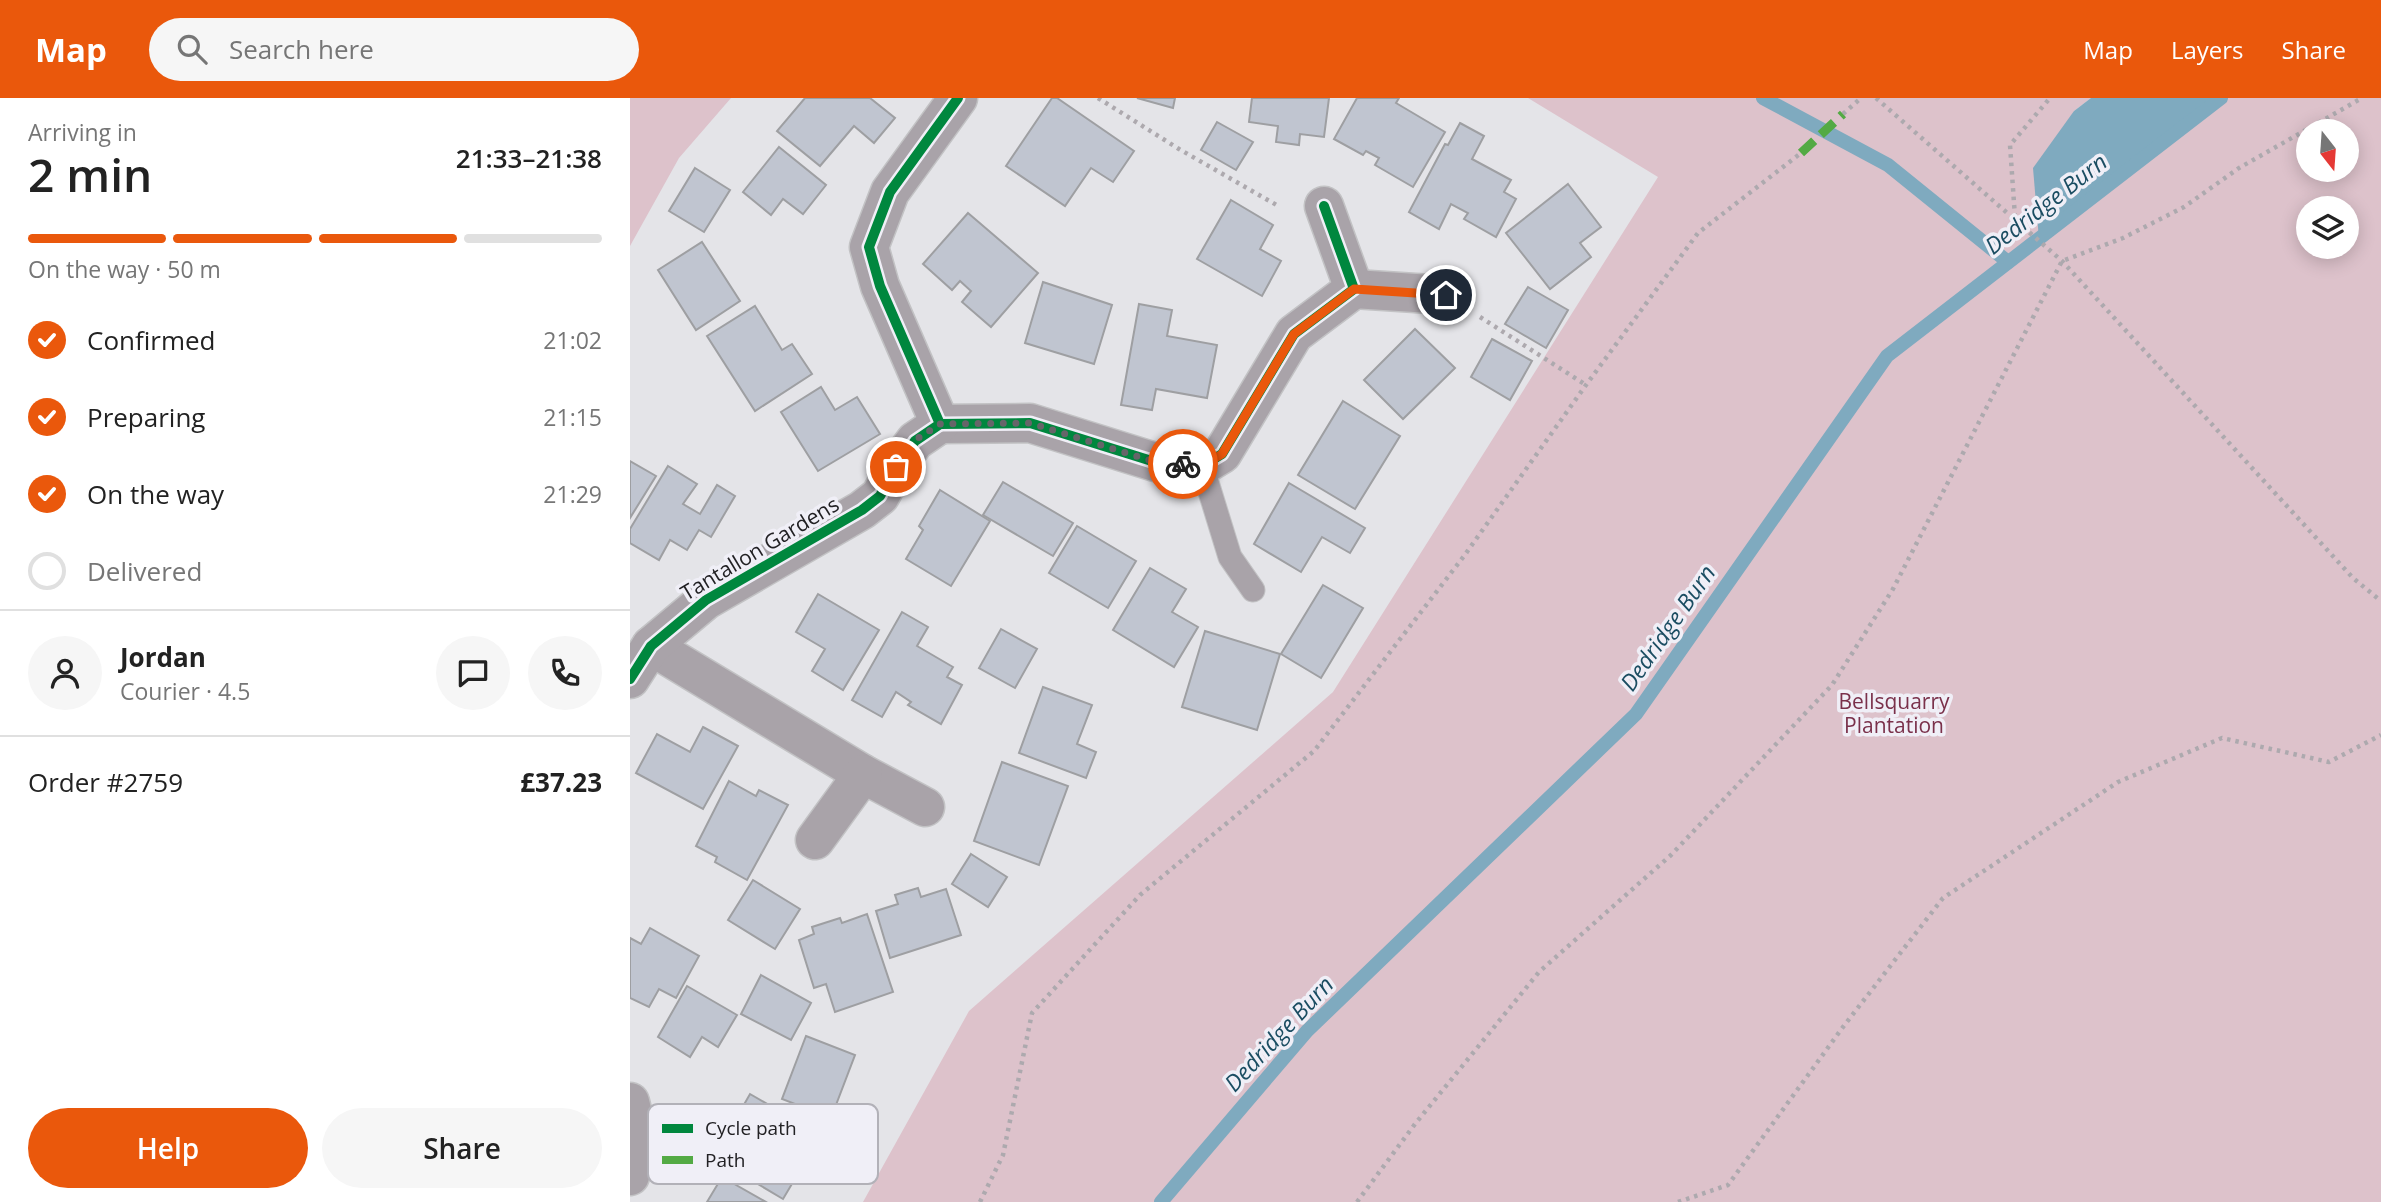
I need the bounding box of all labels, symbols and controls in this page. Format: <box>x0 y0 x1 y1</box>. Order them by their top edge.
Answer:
search box <box>149 18 639 81</box>
text: Map <box>35 27 107 72</box>
icon: search <box>173 30 211 68</box>
text: Search here <box>229 31 374 67</box>
text: Map <box>2083 33 2133 66</box>
text: Layers <box>2171 33 2244 66</box>
text: Share <box>2282 33 2346 66</box>
text: Arriving in <box>28 116 137 148</box>
north arrow <box>2296 119 2359 182</box>
map controls <box>2296 119 2359 259</box>
text: 21:33–21:38 <box>456 140 602 176</box>
text: 2 min <box>28 143 152 205</box>
water label: Dedridge Burn <box>1978 145 2113 261</box>
button: layers <box>2296 196 2359 259</box>
text: On the way · 50 m <box>28 253 221 285</box>
pin <box>1416 265 1476 325</box>
icon: home <box>1427 276 1465 314</box>
icon: check <box>28 321 66 359</box>
text: Confirmed <box>87 322 215 358</box>
text: 21:02 <box>543 324 602 356</box>
icon: check <box>28 398 66 436</box>
text: Preparing <box>87 399 205 435</box>
text: 21:15 <box>543 401 602 433</box>
courier <box>1148 429 1218 499</box>
pin <box>866 437 926 497</box>
icon: bike <box>1164 445 1202 483</box>
icon: bag <box>877 448 915 486</box>
icon: check <box>28 475 66 513</box>
text: On the way <box>87 476 224 512</box>
text: 21:29 <box>543 478 602 510</box>
street label: Tantallon Gardens <box>675 490 844 606</box>
text: Delivered <box>87 553 202 589</box>
water label: Dedridge Burn <box>1612 558 1722 697</box>
button: person <box>28 636 102 710</box>
button: chat <box>436 636 510 710</box>
button: phone <box>528 636 602 710</box>
text: Jordan <box>120 639 206 675</box>
text: Courier · 4.5 <box>120 675 250 707</box>
park label: Bellsquarry Plantation <box>1838 687 1950 739</box>
text: Order #2759 <box>28 764 183 800</box>
text: £37.23 <box>520 764 602 800</box>
water label: Dedridge Burn <box>1216 969 1340 1098</box>
legend <box>648 1104 878 1184</box>
button: Help <box>28 1108 308 1188</box>
button: Share <box>322 1108 602 1188</box>
text: Cycle path <box>705 1115 797 1141</box>
text: Path <box>705 1147 745 1173</box>

